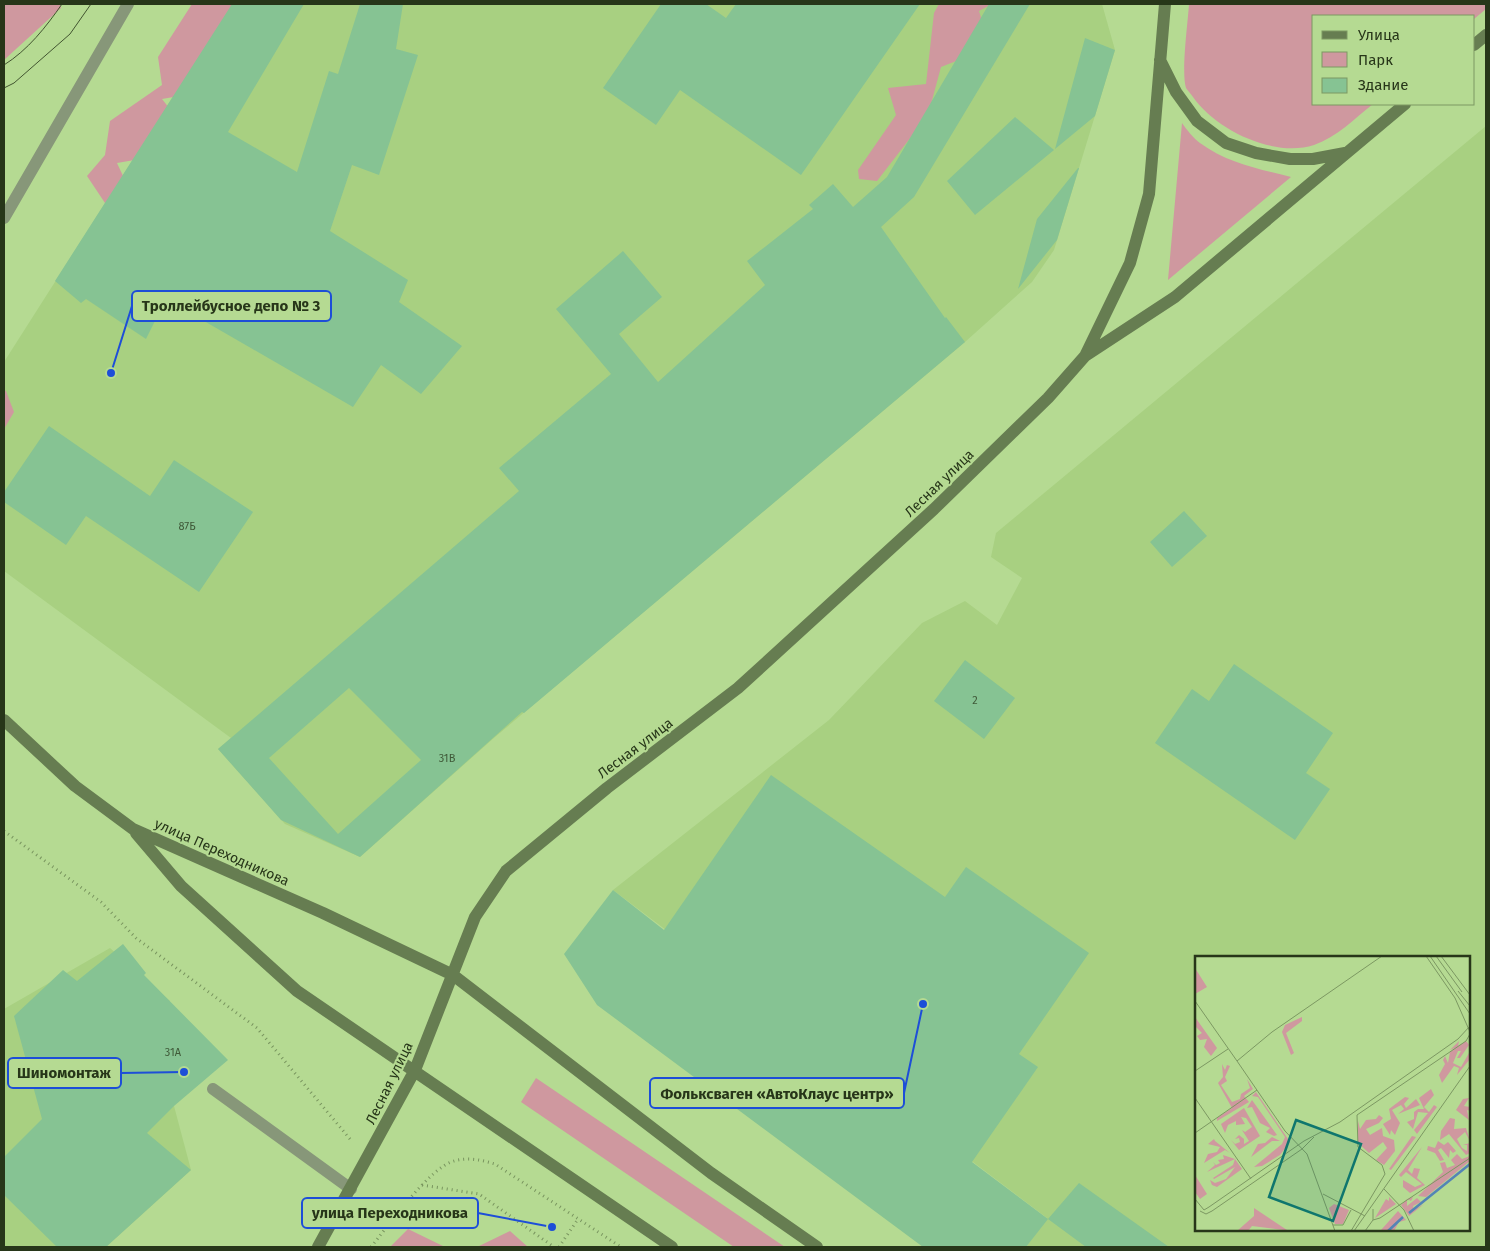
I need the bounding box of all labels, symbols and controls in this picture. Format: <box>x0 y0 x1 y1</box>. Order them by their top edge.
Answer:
legend <box>1312 15 1475 105</box>
text: Улица <box>1358 26 1400 44</box>
text: Парк <box>1358 51 1393 69</box>
text: Здание <box>1358 76 1408 94</box>
callout: Троллейбусное депо № 3 <box>132 291 331 321</box>
text: Троллейбусное депо № 3 <box>142 297 320 315</box>
street label: Лесная улица <box>901 446 978 521</box>
house number: 87Б <box>178 520 196 533</box>
house number: 2 <box>972 694 978 707</box>
street label: Лесная улица <box>594 715 676 782</box>
house number: 31В <box>439 752 456 765</box>
street label: улица Переходникова <box>152 815 292 890</box>
inset map <box>1195 956 1470 1231</box>
street label: Лесная улица <box>362 1039 417 1127</box>
house number: 31А <box>165 1046 182 1059</box>
callout: Шиномонтаж <box>8 1058 121 1088</box>
text: Шиномонтаж <box>17 1064 111 1082</box>
callout: Фольксваген «АвтоКлаус центр» <box>650 1078 904 1108</box>
text: Фольксваген «АвтоКлаус центр» <box>660 1085 894 1103</box>
callout: улица Переходникова <box>302 1198 478 1228</box>
text: улица Переходникова <box>311 1204 468 1222</box>

